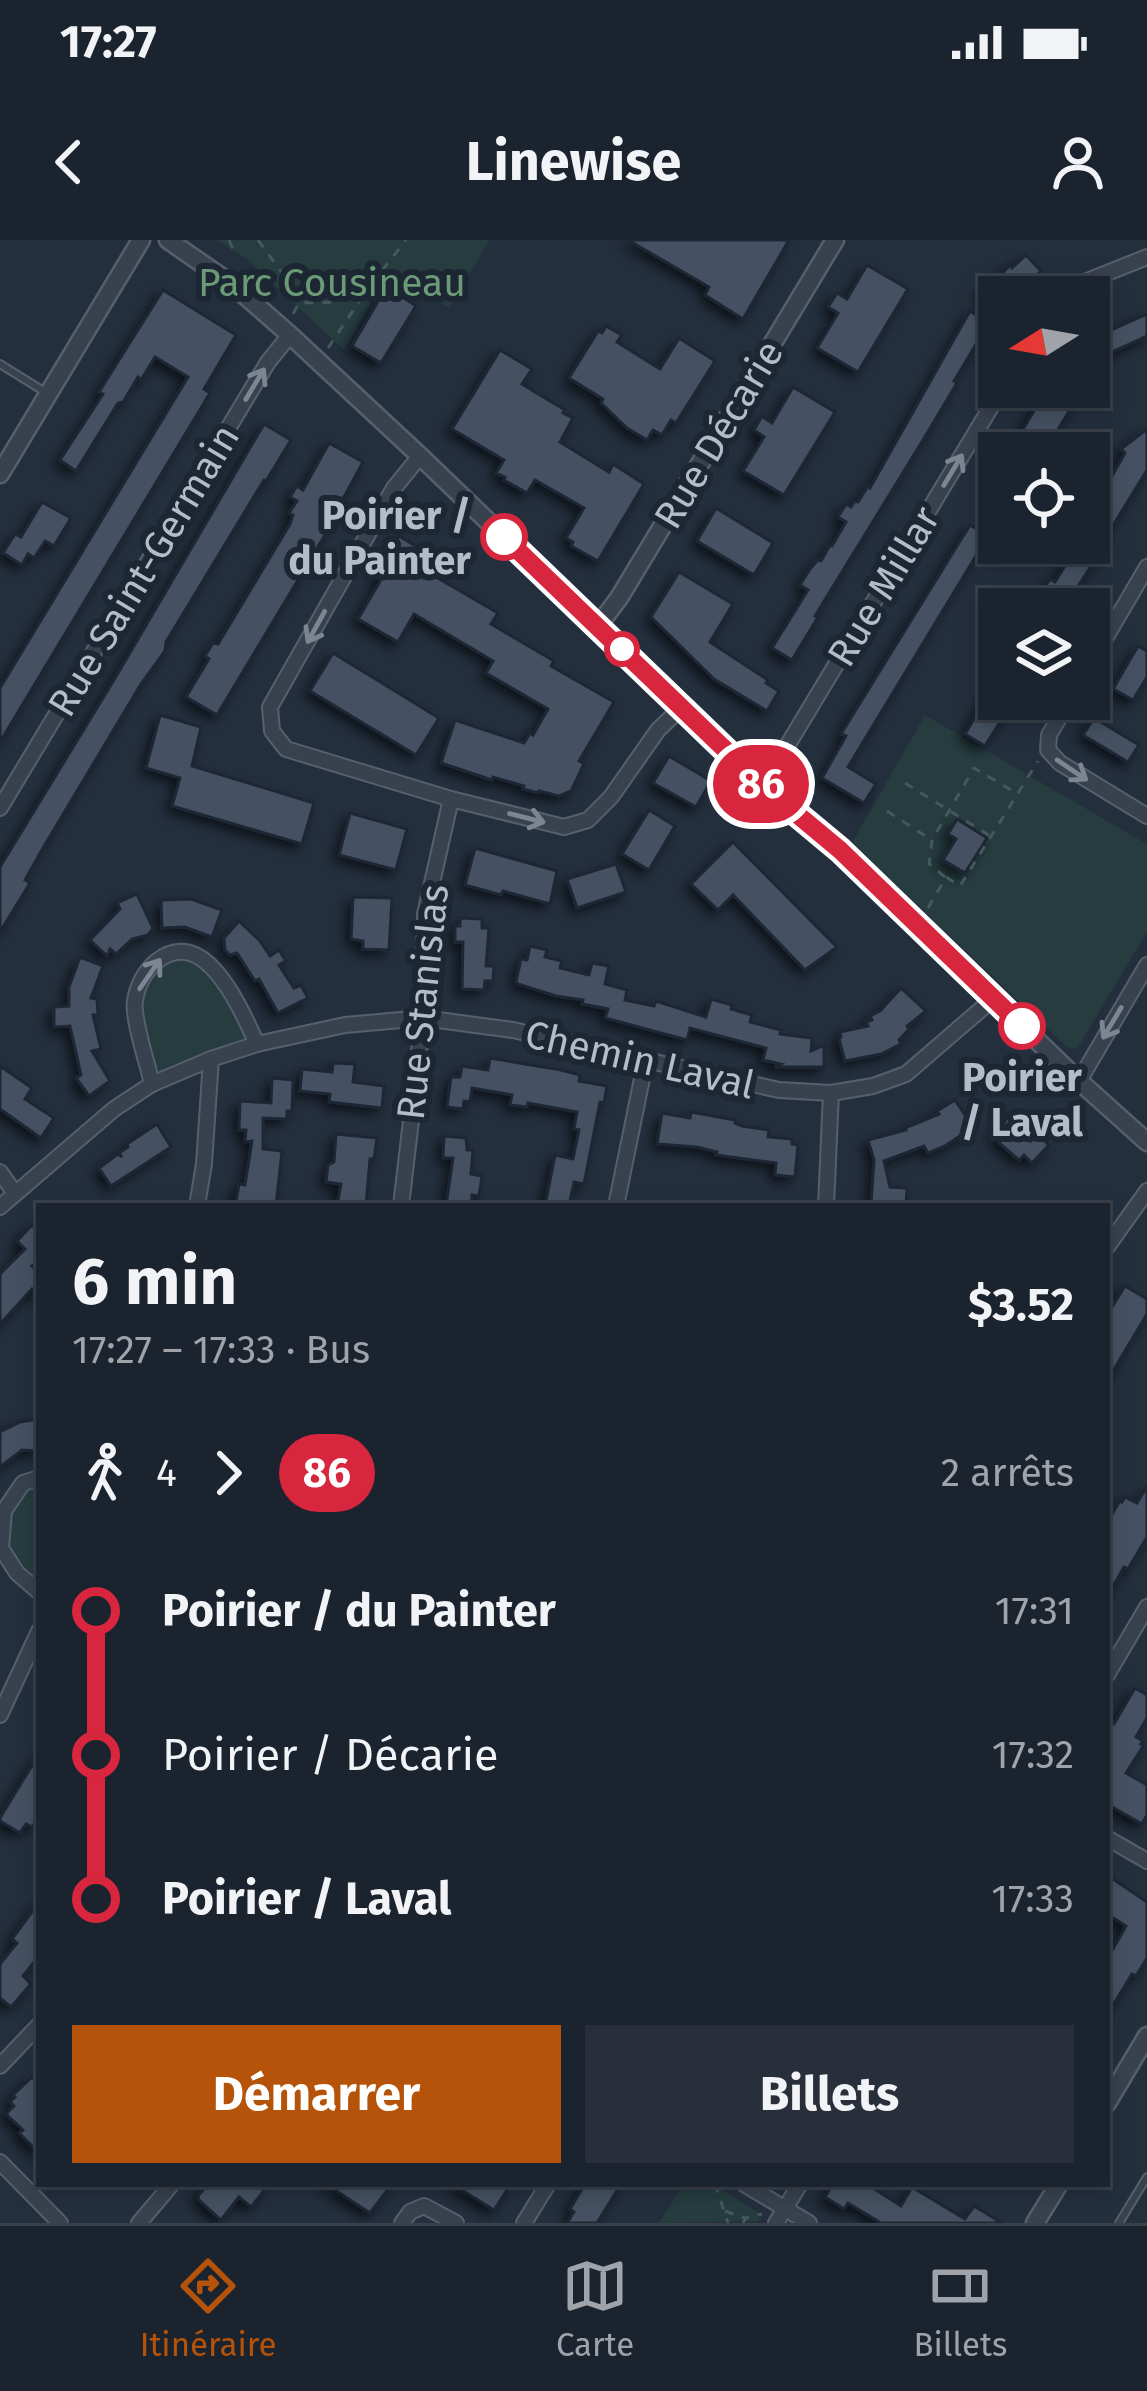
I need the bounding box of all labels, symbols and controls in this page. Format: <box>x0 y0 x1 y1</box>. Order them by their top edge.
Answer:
text: 17:27 <box>60 15 157 69</box>
icon: back <box>36 129 102 195</box>
icon: person <box>1045 129 1111 195</box>
text: Linewise <box>466 130 681 194</box>
park label: Parc Cousineau <box>198 260 466 306</box>
north arrow <box>978 276 1110 408</box>
map controls <box>978 276 1110 720</box>
street label: Rue Décarie <box>645 332 793 537</box>
one-way arrow <box>243 368 267 402</box>
street label: Rue Saint-Germain <box>39 416 249 725</box>
button: locate <box>978 432 1110 564</box>
one-way arrow <box>941 454 965 488</box>
place label: Poirier / du Painter <box>288 493 471 584</box>
street label: Rue Millar <box>818 498 949 675</box>
marker: Poirier / du Painter <box>482 515 526 559</box>
button: layers <box>978 588 1110 720</box>
one-way arrow <box>303 609 327 644</box>
unlabelled marker <box>606 633 638 665</box>
line badge: 86 <box>707 745 815 823</box>
one-way arrow <box>1055 757 1088 782</box>
text: 86 <box>737 759 785 809</box>
one-way arrow <box>508 808 546 830</box>
street label: Rue Stanislas <box>388 882 458 1122</box>
one-way arrow <box>137 958 162 991</box>
marker: Poirier / Laval <box>1000 1004 1044 1048</box>
one-way arrow <box>1100 1005 1124 1040</box>
street label: Chemin Laval <box>521 1011 759 1109</box>
place label: Poirier / Laval <box>961 1055 1083 1146</box>
text: 6 min <box>72 1242 237 1321</box>
text: $3.52 <box>968 1278 1074 1332</box>
text: 17:27 – 17:33 · Bus <box>72 1327 370 1373</box>
icon: walk <box>72 1440 138 1506</box>
icon: forward <box>195 1440 261 1506</box>
text: 86 <box>303 1448 351 1498</box>
text: 4 <box>156 1450 177 1496</box>
text: 2 arrêts <box>941 1450 1074 1496</box>
text: Poirier / du Painter <box>162 1584 556 1638</box>
text: 17:31 <box>995 1588 1074 1634</box>
text: Poirier / Décarie <box>162 1728 499 1782</box>
text: 17:32 <box>992 1732 1074 1778</box>
text: Poirier / Laval <box>162 1872 451 1926</box>
text: 17:33 <box>991 1876 1074 1922</box>
button: Démarrer <box>72 2025 561 2163</box>
button: Billets <box>585 2025 1074 2163</box>
tab: Itinéraire <box>140 2253 277 2365</box>
tab: Carte <box>556 2253 634 2365</box>
tab: Billets <box>913 2253 1007 2365</box>

